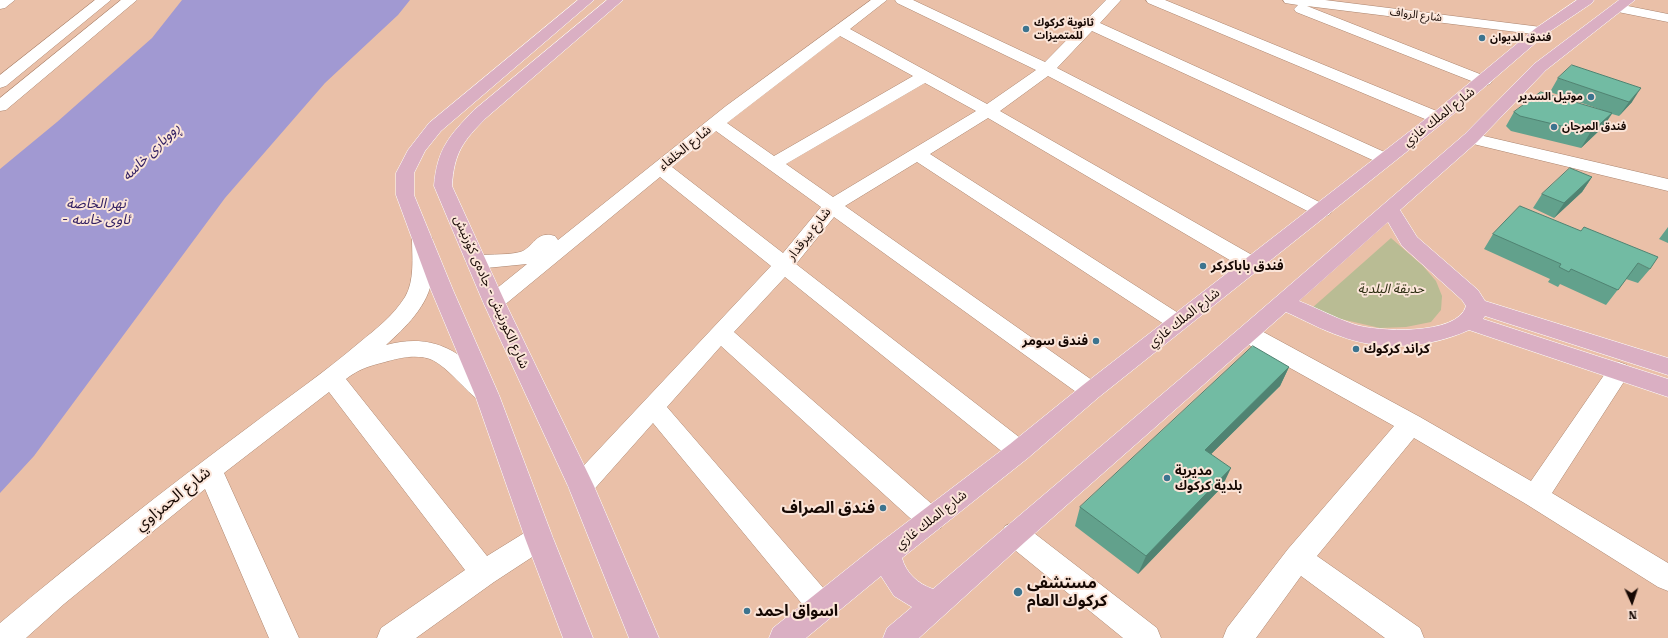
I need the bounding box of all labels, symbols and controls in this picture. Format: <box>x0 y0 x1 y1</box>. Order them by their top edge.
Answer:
street label: شارع الرواف <box>1389 5 1443 25</box>
place label: ثانوية كركوك للمتميزات <box>1034 16 1094 42</box>
marker: ثانوية كركوك للمتميزات <box>1021 24 1031 34</box>
place label: فندق الديوان <box>1490 31 1551 45</box>
marker: فندق الديوان <box>1477 33 1487 43</box>
street label: شارع الملك غازي <box>1400 84 1478 150</box>
place label: موتيل السدير <box>1518 90 1583 104</box>
marker: موتيل السدير <box>1586 92 1596 102</box>
water label: ڕووباری خاسە <box>119 120 183 184</box>
place label: فندق المرجان <box>1562 120 1626 134</box>
street label: شارع الخلفاء <box>656 122 714 174</box>
marker: فندق المرجان <box>1549 122 1559 132</box>
water label: نهر الخاصة - ئاوی خاسە <box>62 196 130 228</box>
street label: شارع بيرقدار <box>784 205 834 263</box>
street label: شارع الكورنيش - جادەی کۆرنیش <box>450 213 532 371</box>
place label: فندق باباكركر <box>1211 258 1284 274</box>
marker: فندق باباكركر <box>1198 261 1208 271</box>
park label: حديقة البلدية <box>1358 281 1424 297</box>
street label: شارع الملك غازي <box>1145 285 1223 351</box>
place label: فندق سومر <box>1022 333 1088 349</box>
marker: فندق سومر <box>1091 336 1101 346</box>
place label: كراند كركوك <box>1364 341 1430 357</box>
marker: كراند كركوك <box>1351 344 1361 354</box>
street label: شارع الحمزاوي <box>131 463 215 535</box>
place label: مديرية بلدية كركوك <box>1175 463 1242 494</box>
marker: مديرية بلدية كركوك <box>1162 473 1172 483</box>
street label: شارع الملك غازي <box>892 487 970 553</box>
place label: فندق الصراف <box>782 498 875 518</box>
marker: فندق الصراف <box>878 503 888 513</box>
place label: مستشفى كركوك العام <box>1027 573 1107 611</box>
north arrow <box>1612 582 1652 622</box>
marker: مستشفى كركوك العام <box>1012 586 1024 598</box>
place label: اسواق احمد <box>755 601 838 621</box>
marker: اسواق احمد <box>742 606 752 616</box>
text: N <box>1628 608 1637 621</box>

